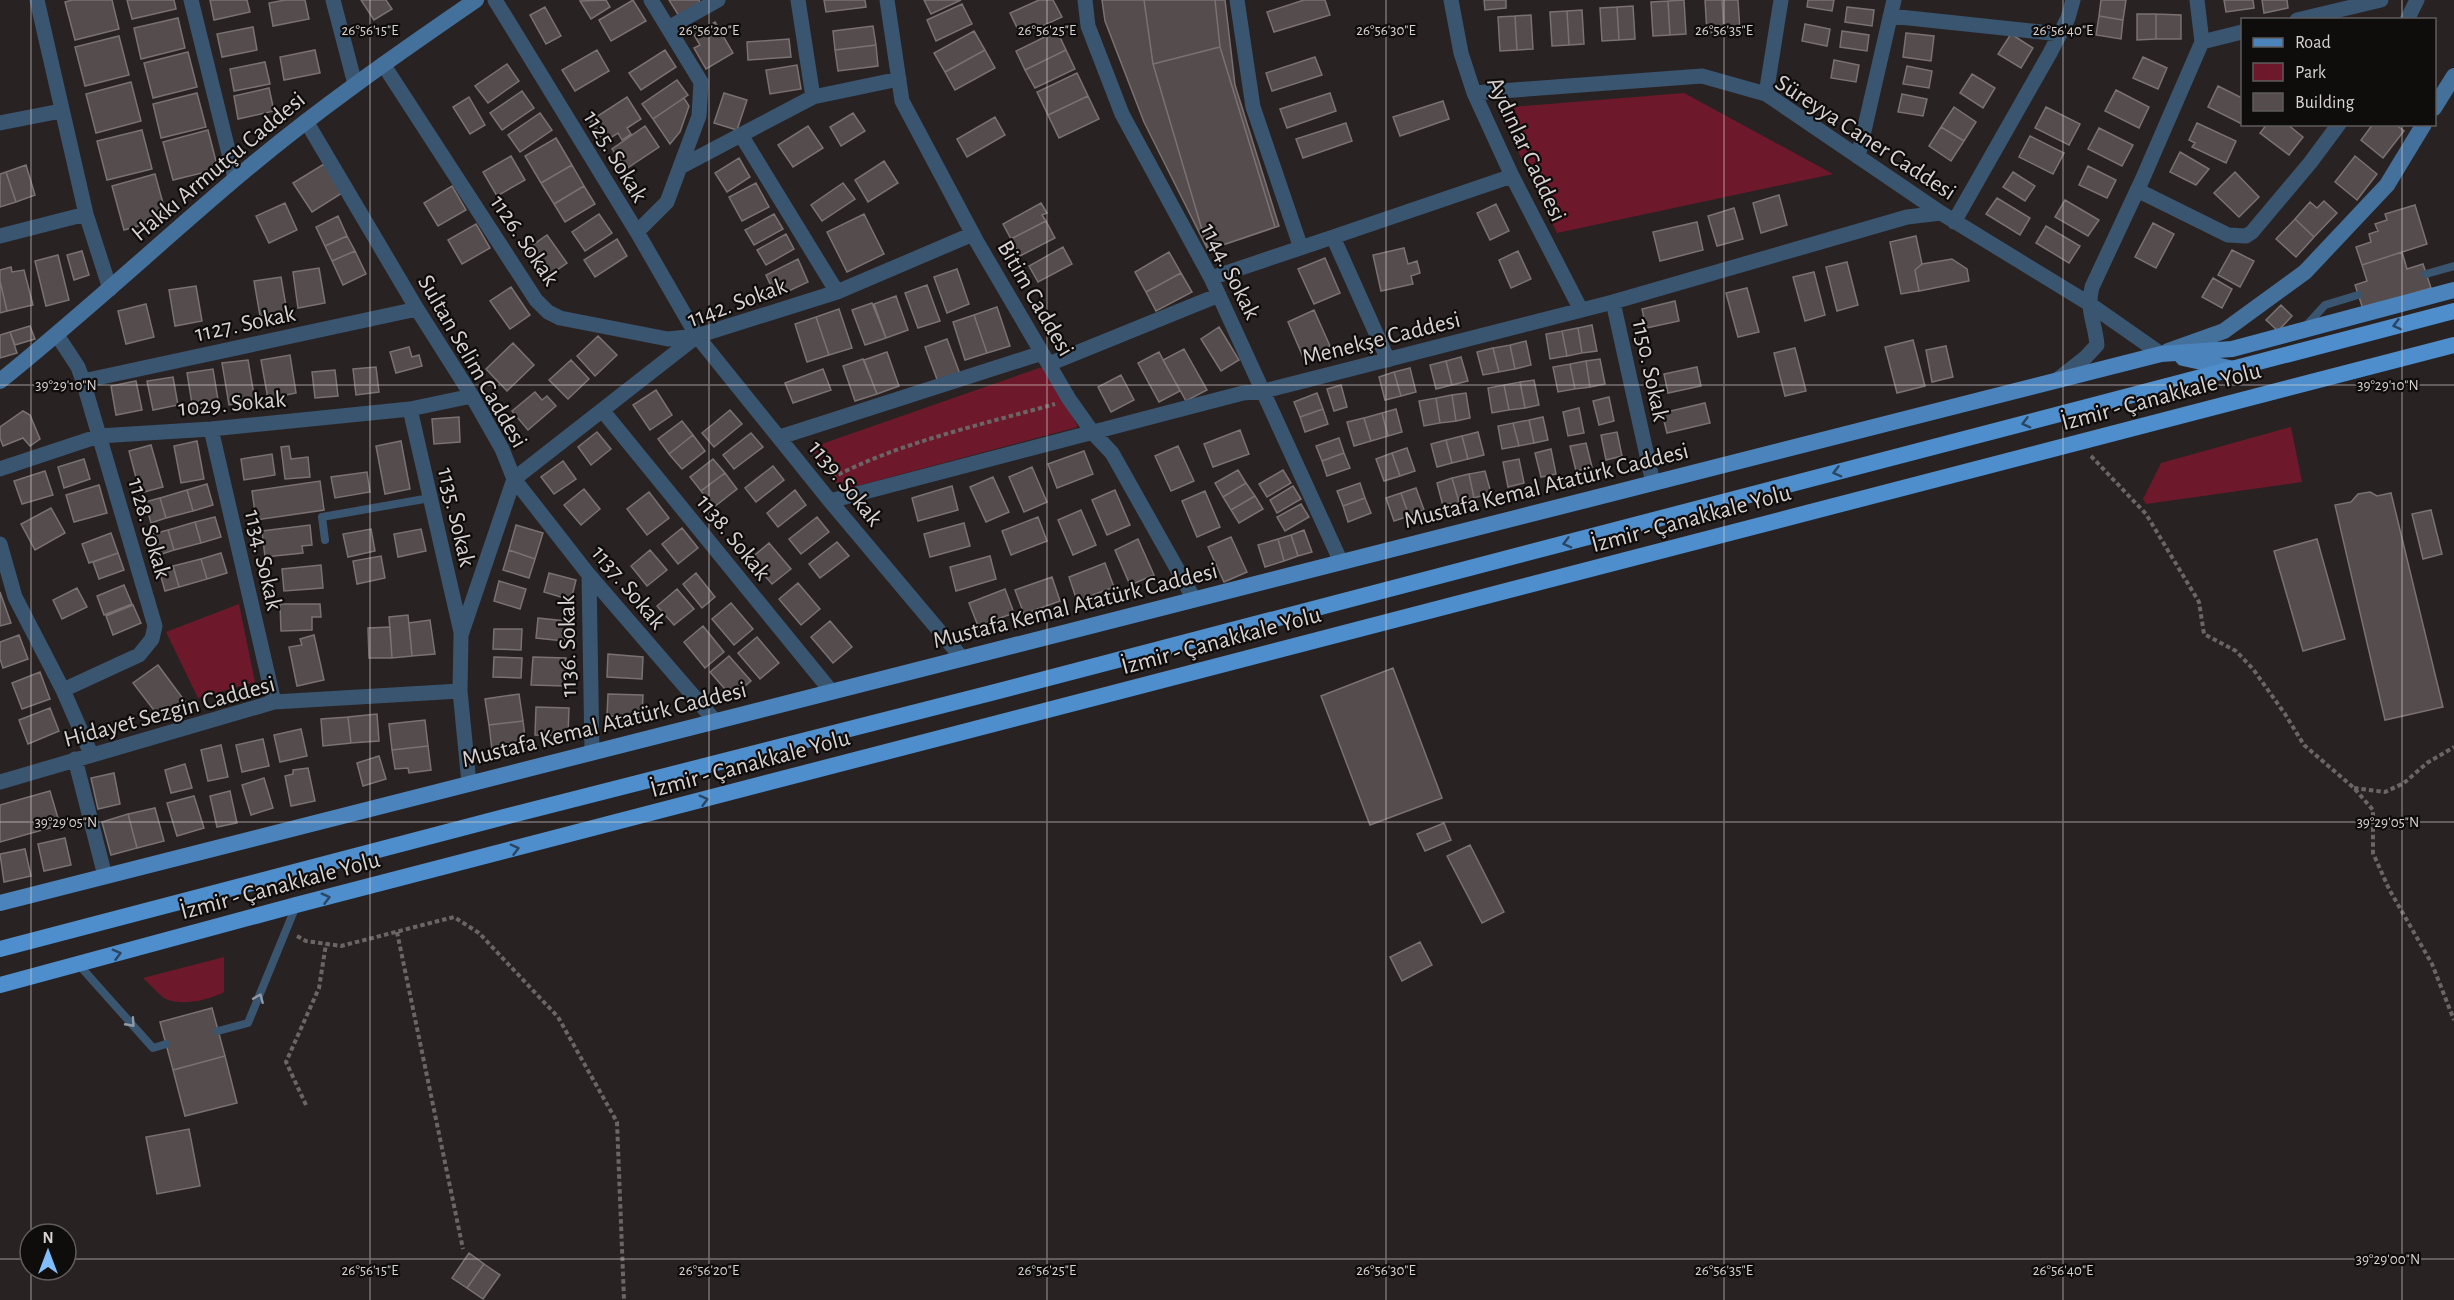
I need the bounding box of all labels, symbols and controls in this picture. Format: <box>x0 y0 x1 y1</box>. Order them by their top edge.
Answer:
legend <box>2241 18 2436 126</box>
text: 26°56'15"E <box>342 23 398 38</box>
text: 26°56'20"E <box>679 23 739 38</box>
text: 26°56'25"E <box>1018 23 1076 38</box>
text: 26°56'30"E <box>1356 23 1416 38</box>
text: 26°56'35"E <box>1695 23 1753 38</box>
text: 26°56'40"E <box>2033 23 2093 38</box>
text: Road <box>2295 34 2331 52</box>
text: Park <box>2295 64 2327 82</box>
street label: Süreyya Caner Caddesi <box>1771 71 1960 205</box>
street label: Aydınlar Caddesi <box>1482 73 1570 225</box>
street label: Hakkı Armutçu Caddesi <box>127 87 310 246</box>
text: Building <box>2295 94 2355 112</box>
street label: 1125. Sokak <box>579 107 652 206</box>
street label: 1126. Sokak <box>485 191 563 290</box>
street label: 1144. Sokak <box>1196 220 1264 323</box>
street label: Bitim Caddesi <box>992 236 1078 361</box>
street label: Sultan Selim Caddesi <box>413 271 531 452</box>
street label: 1142. Sokak <box>685 274 790 332</box>
street label: 1127. Sokak <box>193 302 298 346</box>
street label: Menekşe Caddesi <box>1300 308 1463 370</box>
street label: 1150. Sokak <box>1627 317 1673 424</box>
one-way arrow <box>2393 318 2403 331</box>
street label: İzmir - Çanakkale Yolu <box>2059 358 2264 435</box>
text: 39°29'10"N <box>35 378 97 393</box>
text: 39°29'10"N <box>2357 378 2419 393</box>
street label: 1029. Sokak <box>177 387 287 421</box>
one-way arrow <box>2021 415 2031 428</box>
street label: 1139. Sokak <box>804 436 887 531</box>
street label: Mustafa Kemal Atatürk Caddesi <box>1401 439 1691 533</box>
street label: 1135. Sokak <box>433 465 479 569</box>
one-way arrow <box>1832 465 1843 477</box>
street label: 1128. Sokak <box>123 475 175 581</box>
street label: İzmir - Çanakkale Yolu <box>1589 480 1794 557</box>
street label: 1138. Sokak <box>692 490 775 585</box>
street label: 1134. Sokak <box>240 508 286 613</box>
one-way arrow <box>1563 535 1573 548</box>
street label: 1137. Sokak <box>587 541 670 634</box>
street label: Mustafa Kemal Atatürk Caddesi <box>930 559 1220 653</box>
street label: 1136. Sokak <box>555 595 581 697</box>
street label: İzmir - Çanakkale Yolu <box>1119 602 1324 679</box>
street label: Hidayet Sezgin Caddesi <box>61 672 278 752</box>
street label: Mustafa Kemal Atatürk Caddesi <box>459 678 749 772</box>
street label: İzmir - Çanakkale Yolu <box>648 725 853 802</box>
one-way arrow <box>698 794 708 807</box>
text: 39°29'05"N <box>35 815 97 830</box>
text: 39°29'05"N <box>2357 815 2419 830</box>
one-way arrow <box>510 843 520 856</box>
street label: İzmir - Çanakkale Yolu <box>178 847 383 924</box>
one-way arrow <box>321 892 331 905</box>
one-way arrow <box>112 948 122 961</box>
one-way arrow <box>252 993 264 1004</box>
one-way arrow <box>124 1016 135 1027</box>
north arrow <box>18 1222 78 1282</box>
text: N <box>42 1230 54 1246</box>
text: 39°29'00"N <box>2356 1252 2420 1267</box>
text: 26°56'15"E <box>342 1263 398 1278</box>
text: 26°56'20"E <box>679 1263 739 1278</box>
text: 26°56'25"E <box>1018 1263 1076 1278</box>
text: 26°56'30"E <box>1356 1263 1416 1278</box>
text: 26°56'35"E <box>1695 1263 1753 1278</box>
text: 26°56'40"E <box>2033 1263 2093 1278</box>

